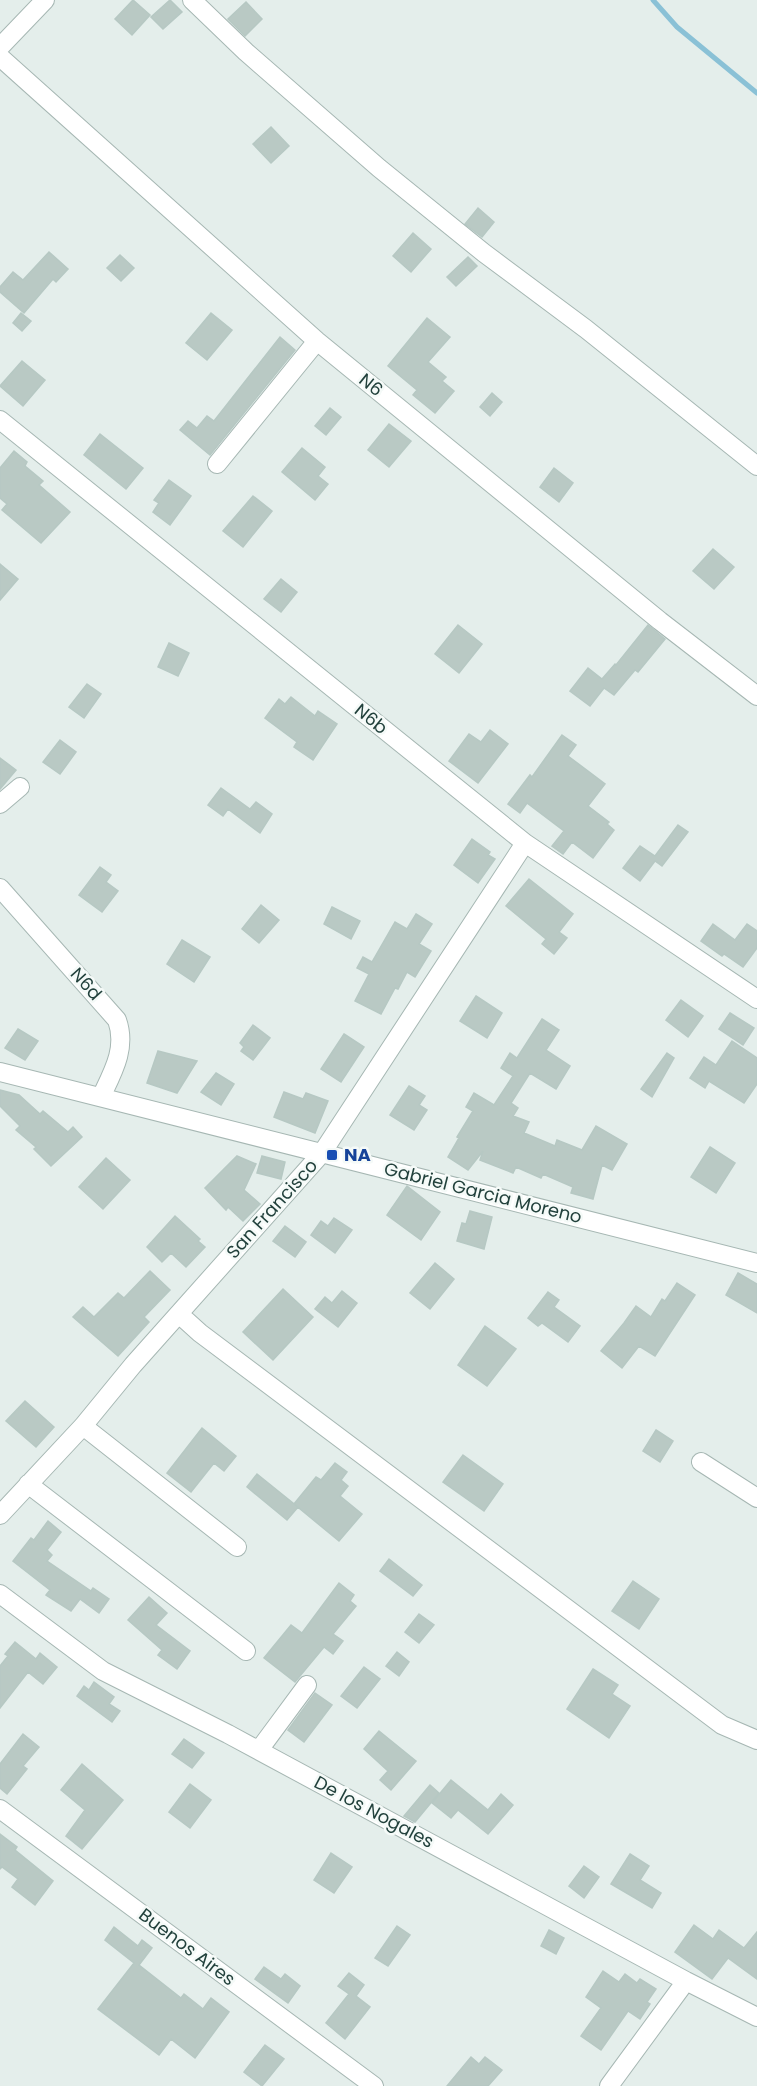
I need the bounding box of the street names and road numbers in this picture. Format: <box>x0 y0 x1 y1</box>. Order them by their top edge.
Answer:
street label: N6 <box>354 367 389 402</box>
street label: N6b <box>349 697 393 740</box>
street label: N6d <box>65 962 108 1006</box>
street label: San Francisco <box>220 1154 323 1264</box>
street label: Gabriel Garcia Moreno <box>382 1156 585 1229</box>
street label: De los Nogales <box>310 1769 439 1854</box>
street label: Buenos Aires <box>134 1902 241 1991</box>

